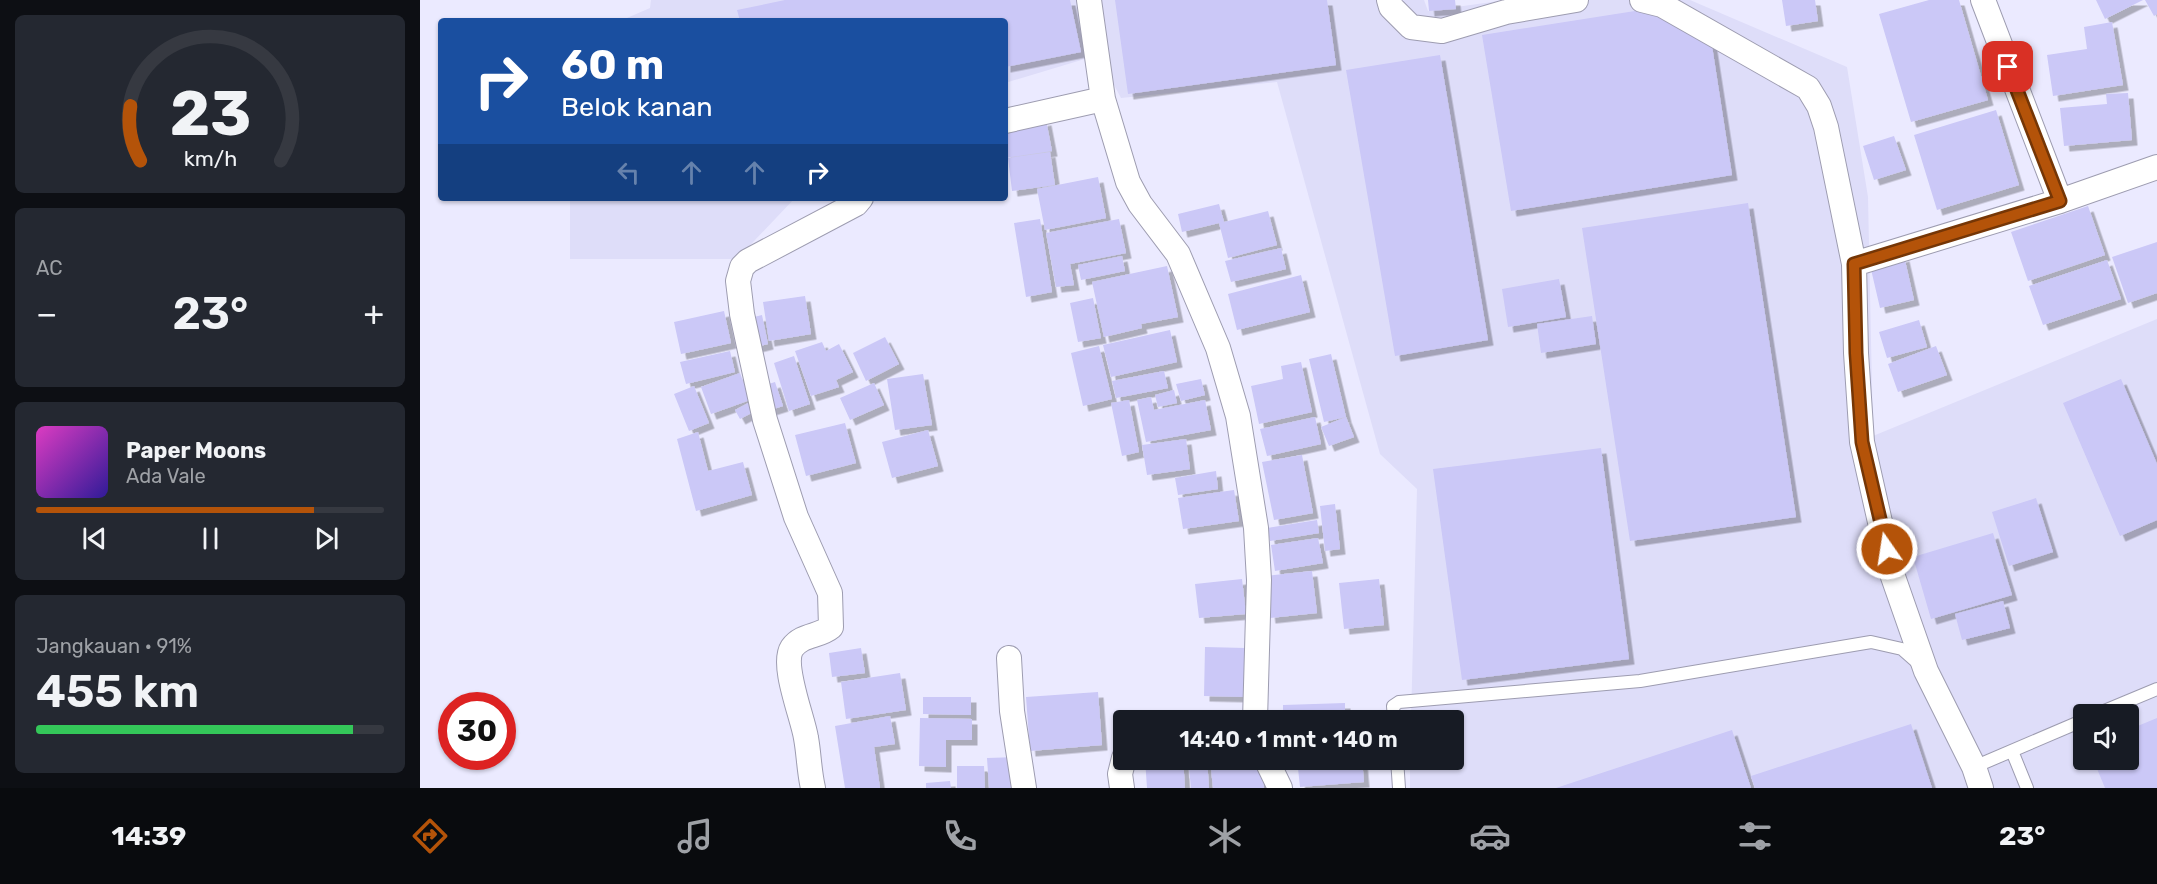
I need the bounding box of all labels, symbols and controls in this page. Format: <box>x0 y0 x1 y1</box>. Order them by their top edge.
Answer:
text: 60 m <box>561 40 664 90</box>
pin <box>1982 41 2033 92</box>
icon: right <box>462 42 540 120</box>
icon: arrive <box>1991 50 2024 83</box>
text: 23 <box>169 77 251 151</box>
text: Belok kanan <box>561 91 713 123</box>
text: km/h <box>183 147 237 172</box>
icon: left <box>612 156 645 189</box>
icon: ahead <box>675 156 708 189</box>
icon: ahead <box>738 156 771 189</box>
icon: right <box>801 156 834 189</box>
text: AC <box>36 256 62 280</box>
text: 23° <box>173 287 248 340</box>
text: − <box>36 294 57 333</box>
text: + <box>363 294 384 333</box>
text: Paper Moons <box>126 437 266 464</box>
text: Ada Vale <box>126 464 206 488</box>
position arrow <box>1855 517 1919 581</box>
icon: previous <box>78 522 111 555</box>
icon: pause <box>194 522 227 555</box>
icon: next <box>310 522 343 555</box>
text: Jangkauan · 91% <box>36 634 192 658</box>
text: 455 km <box>36 665 199 718</box>
speed limit sign: 30 <box>438 692 516 770</box>
map controls <box>2073 704 2139 770</box>
button: sound <box>2073 704 2139 770</box>
text: 14:40 · 1 mnt · 140 m <box>1179 726 1398 753</box>
icon: directions <box>409 815 451 857</box>
icon: music <box>674 815 716 857</box>
icon: phone <box>939 815 981 857</box>
icon: climate <box>1204 815 1246 857</box>
icon: car <box>1469 815 1511 857</box>
icon: filters <box>1734 815 1776 857</box>
text: 14:39 <box>111 820 186 852</box>
text: 23° <box>1999 820 2045 852</box>

